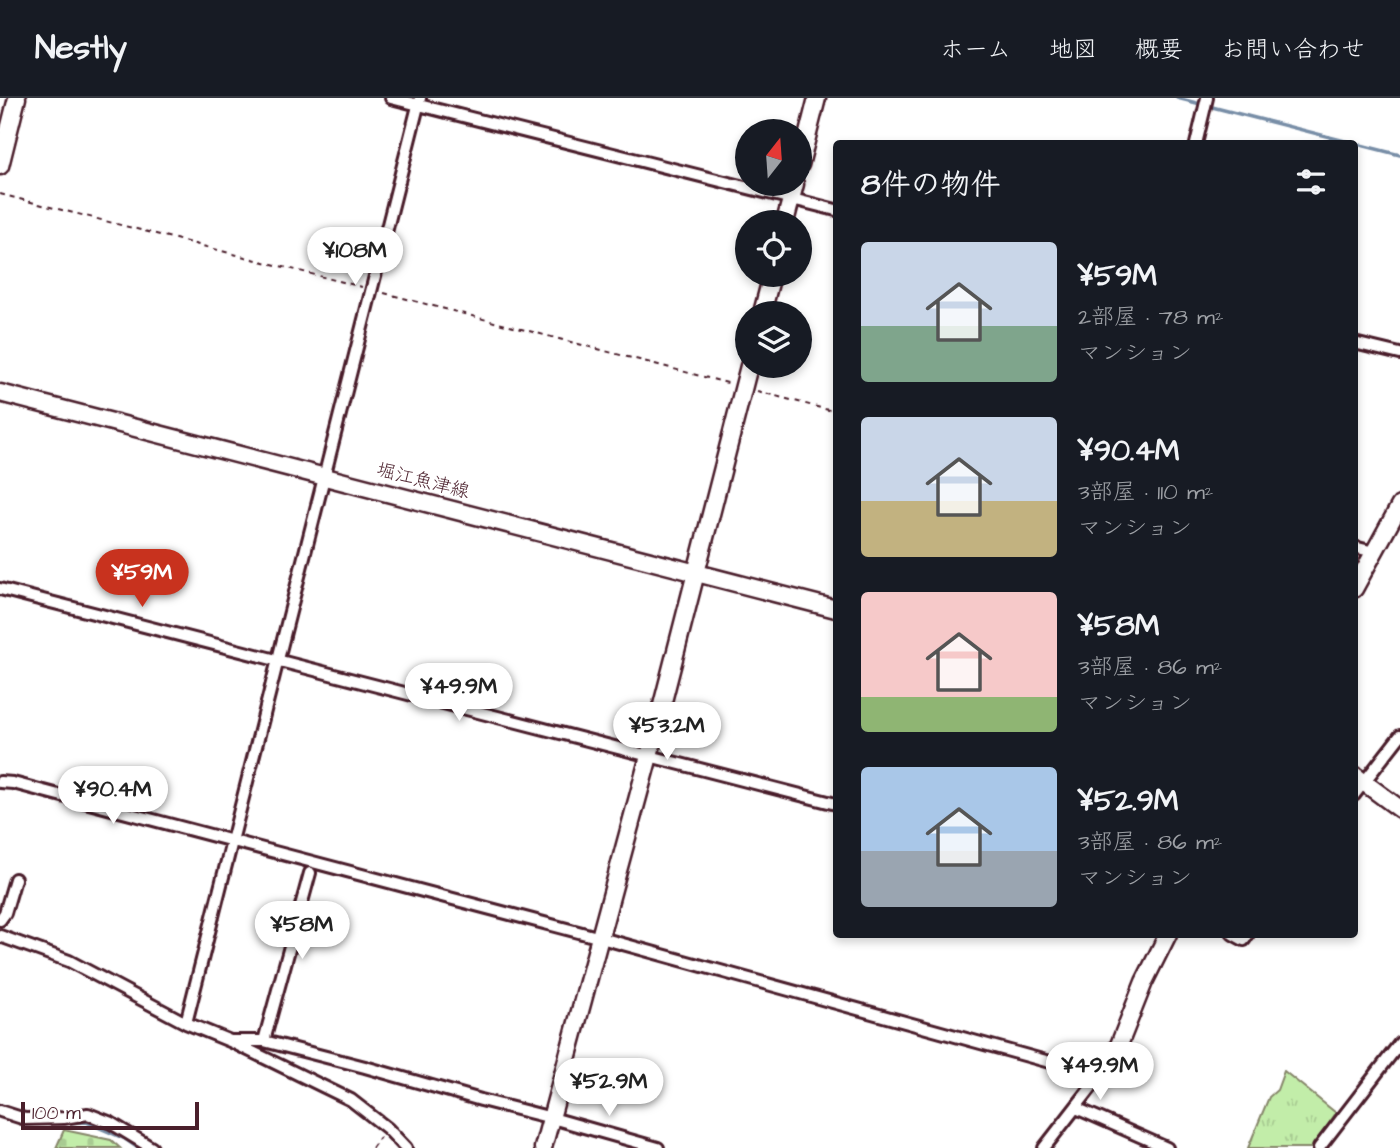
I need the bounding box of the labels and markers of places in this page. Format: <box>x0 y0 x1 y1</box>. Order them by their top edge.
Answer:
pin: ¥108M <box>306 228 404 287</box>
pin: ¥59M <box>101 550 183 609</box>
pin: ¥49.9M <box>402 664 516 723</box>
pin: ¥53.2M <box>610 702 724 762</box>
pin: ¥90.4M <box>56 766 170 826</box>
pin: ¥58M <box>261 902 343 961</box>
pin: ¥49.9M <box>1043 1042 1157 1102</box>
pin: ¥52.9M <box>552 1058 666 1118</box>

